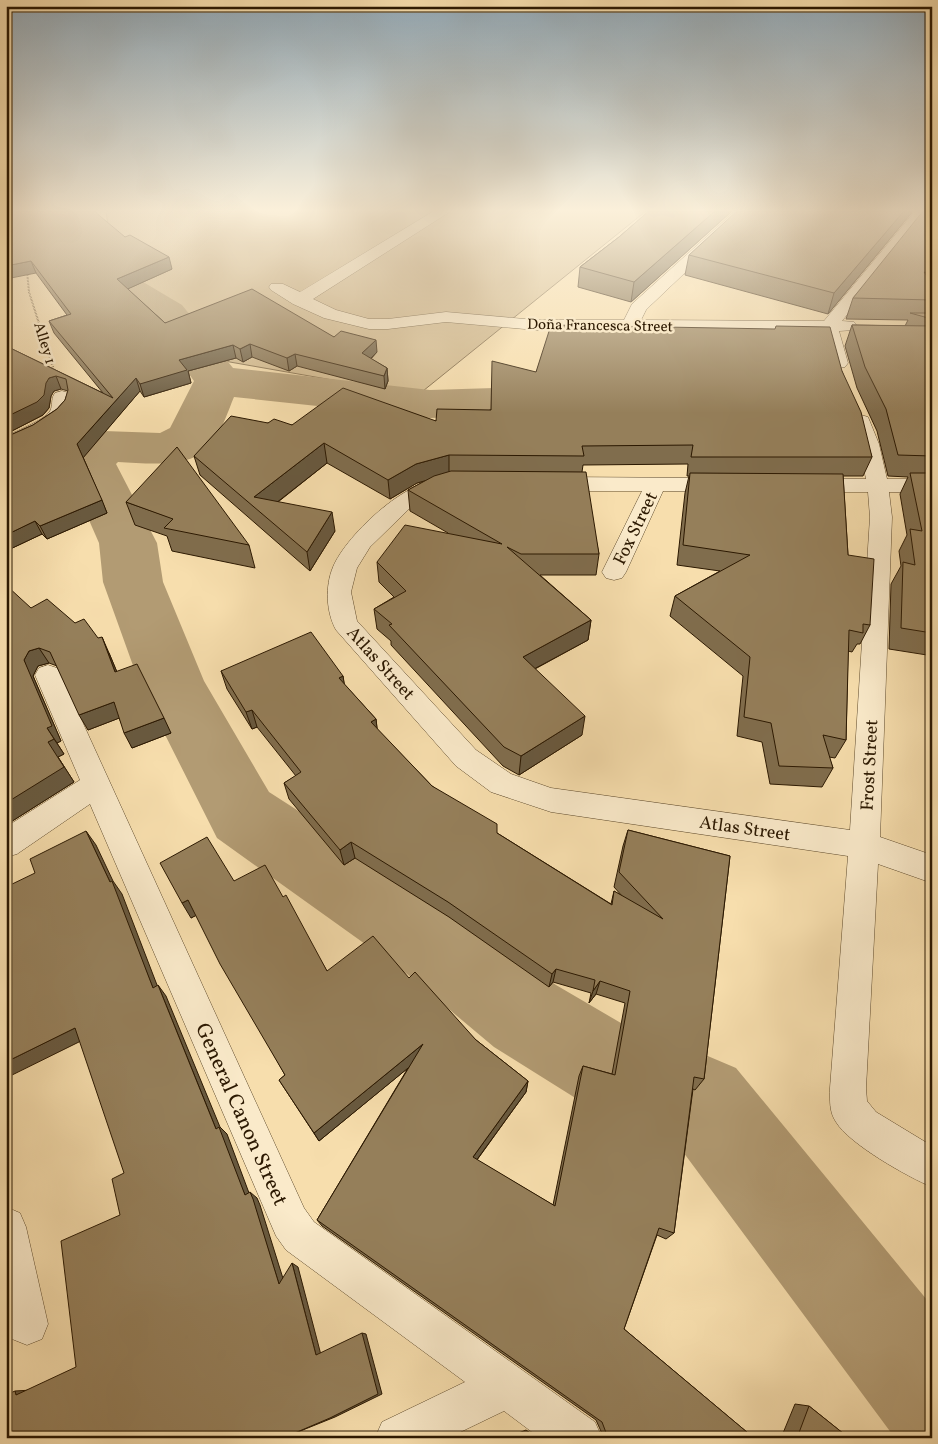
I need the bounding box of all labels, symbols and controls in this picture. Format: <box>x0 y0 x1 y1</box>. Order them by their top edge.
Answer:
street label: Doña Francesca Street <box>527 315 673 338</box>
street label: Alley 1 <box>27 320 60 367</box>
street label: Fox Street <box>608 488 665 569</box>
street label: Atlas Street <box>340 622 420 706</box>
street label: Frost Street <box>856 719 885 811</box>
street label: Atlas Street <box>698 811 792 848</box>
street label: General Canon Street <box>187 1019 294 1211</box>

